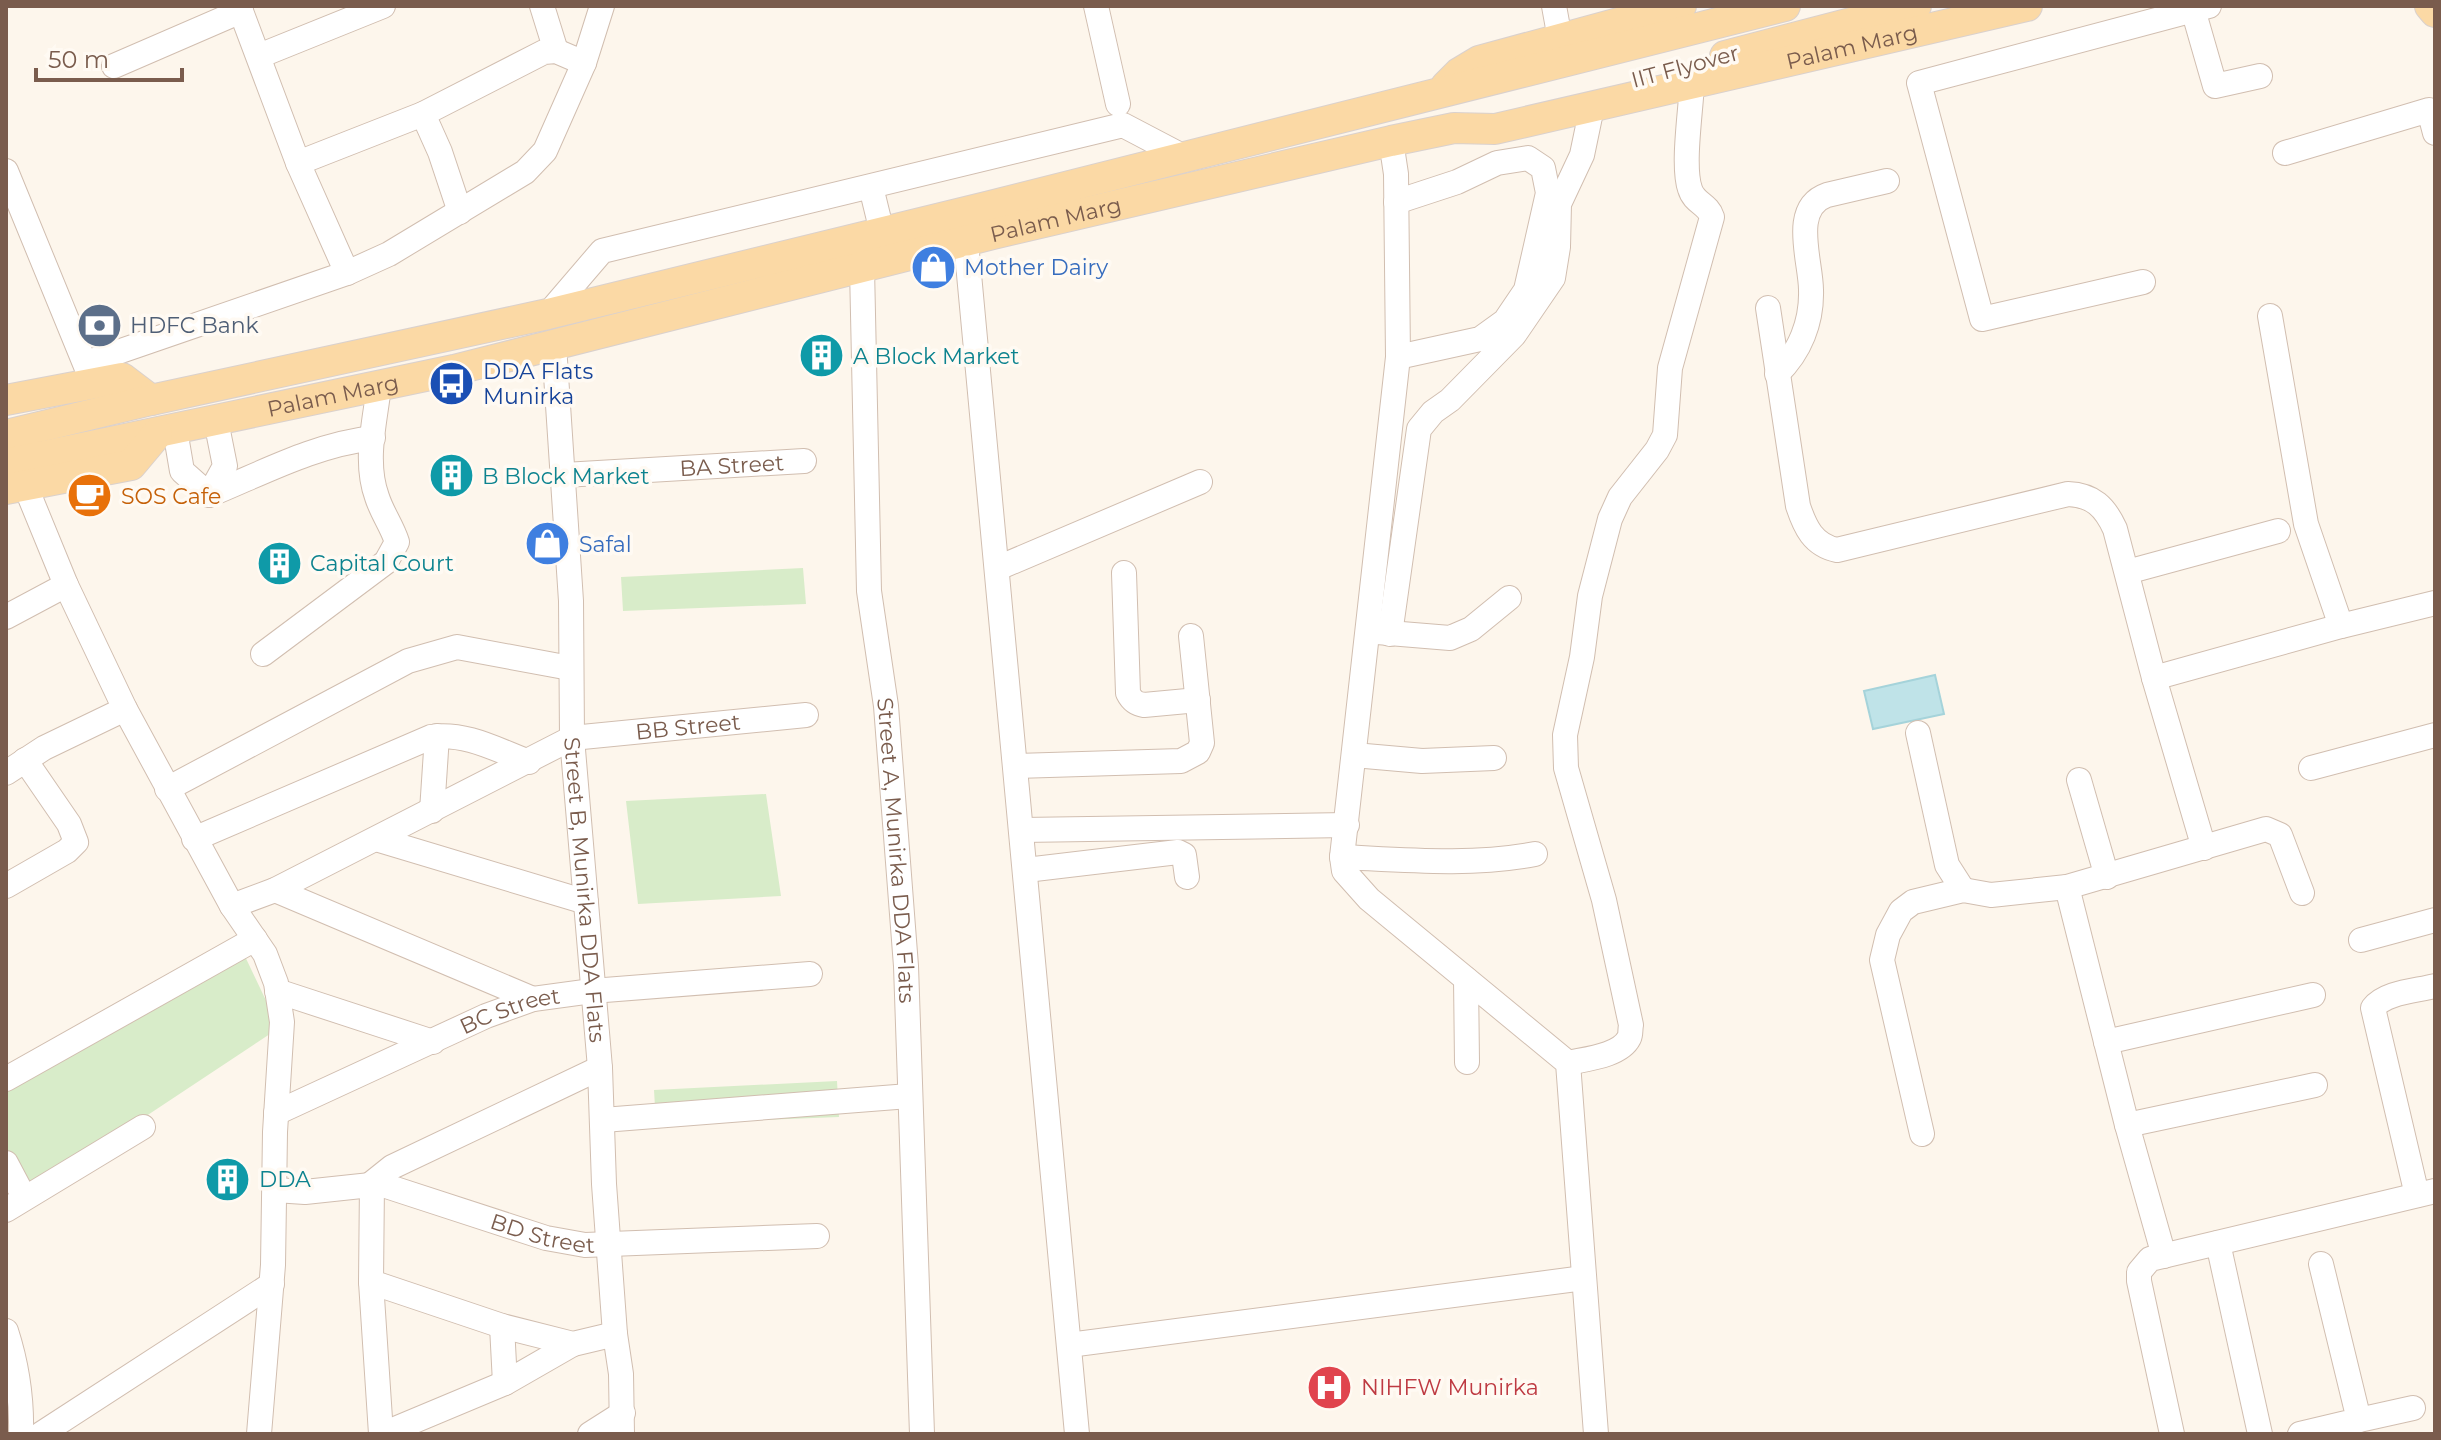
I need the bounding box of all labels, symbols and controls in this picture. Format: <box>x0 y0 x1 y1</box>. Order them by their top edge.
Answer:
street label: Palam Marg <box>1784 19 1920 75</box>
scale bar <box>36 32 182 82</box>
street label: IIT Flyover <box>1628 39 1742 94</box>
text: 50 m <box>48 45 109 74</box>
street label: Palam Marg <box>987 191 1124 248</box>
shop icon: Mother Dairy <box>909 243 957 291</box>
place label: Mother Dairy <box>964 254 1108 281</box>
bank icon: HDFC Bank <box>75 301 123 349</box>
place label: HDFC Bank <box>130 312 260 339</box>
building icon: A Block Market <box>798 332 846 380</box>
place label: A Block Market <box>853 343 1020 370</box>
place label: DDA Flats Munirka <box>483 358 593 410</box>
bus stop icon: DDA Flats Munirka <box>428 360 476 408</box>
street label: Palam Marg <box>265 369 401 423</box>
street label: BA Street <box>679 449 785 482</box>
building icon: B Block Market <box>427 452 475 500</box>
place label: B Block Market <box>482 463 649 490</box>
cafe icon: SOS Cafe <box>66 472 114 520</box>
place label: SOS Cafe <box>121 483 221 510</box>
shop icon: Safal <box>524 520 572 568</box>
place label: Safal <box>579 531 632 558</box>
building icon: Capital Court <box>255 539 303 587</box>
place label: Capital Court <box>310 550 454 577</box>
street label: Street A, Munirka DDA Flats <box>871 696 920 1004</box>
street label: BB Street <box>634 709 742 746</box>
street label: Street B, Munirka DDA Flats <box>558 736 611 1044</box>
street label: BC Street <box>456 982 562 1040</box>
building icon: DDA <box>204 1155 252 1203</box>
place label: DDA <box>259 1166 311 1193</box>
street label: BD Street <box>487 1208 595 1259</box>
hospital icon: NIHFW Munirka <box>1306 1363 1354 1411</box>
place label: NIHFW Munirka <box>1361 1374 1539 1401</box>

